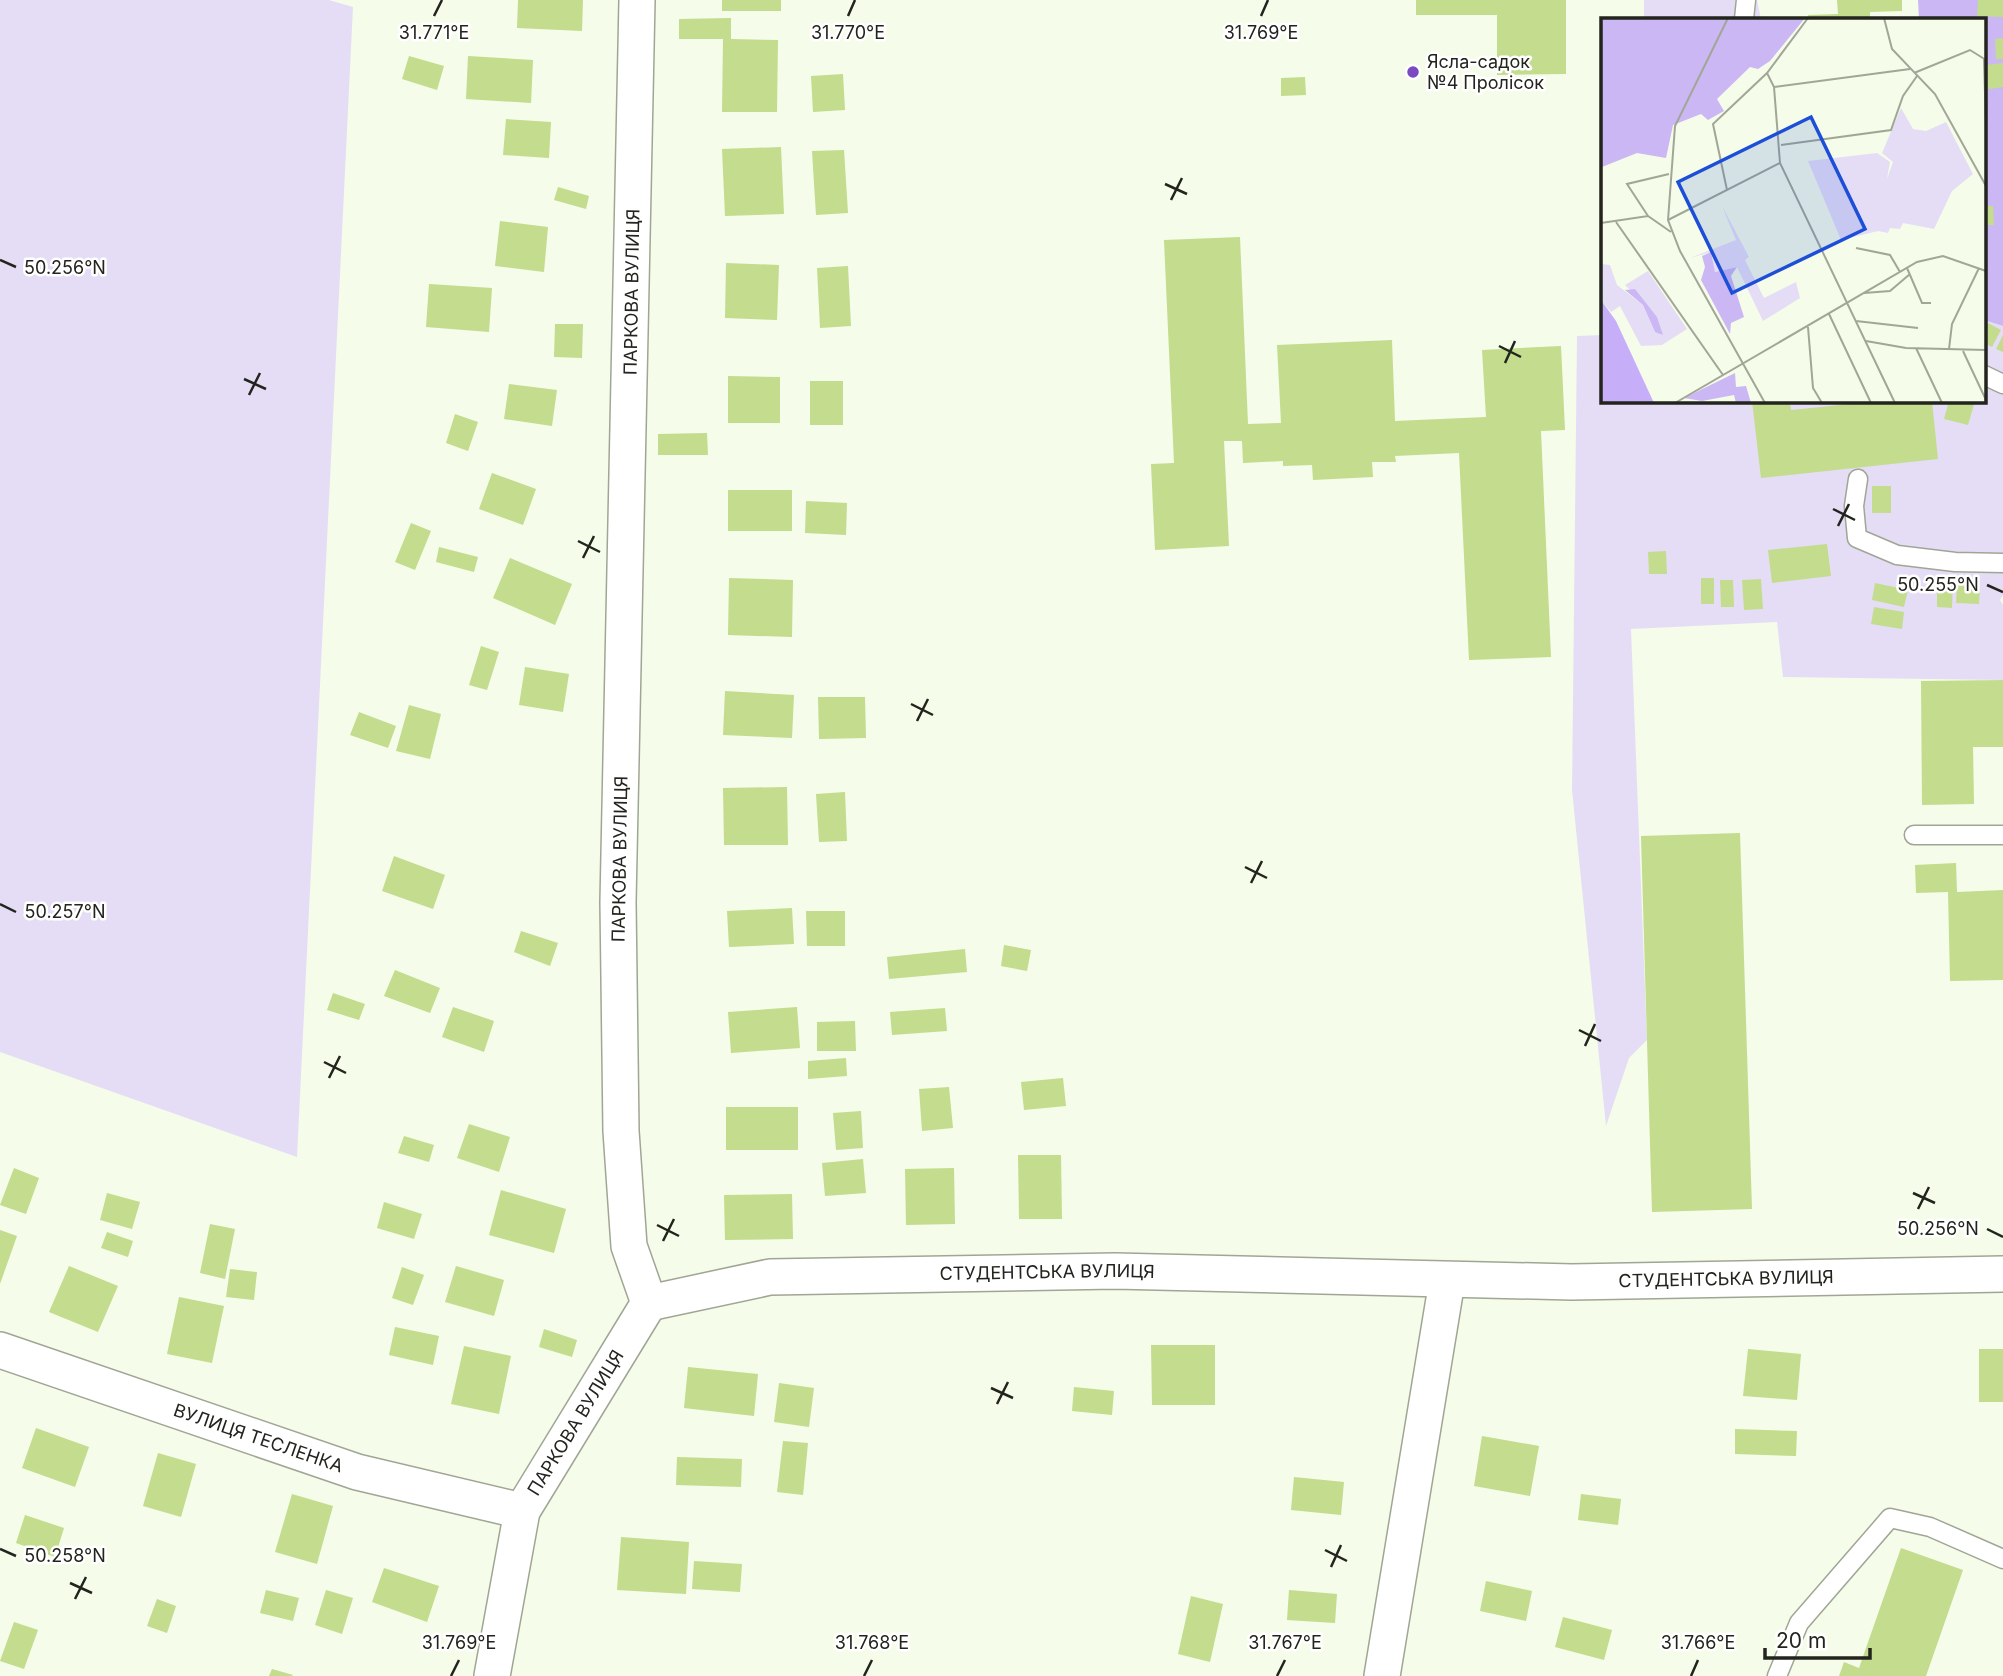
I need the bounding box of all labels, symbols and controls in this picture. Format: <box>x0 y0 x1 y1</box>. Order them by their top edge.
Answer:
inset map <box>1601 18 1986 402</box>
text: 31.771°E <box>399 22 469 43</box>
text: 31.770°E <box>811 22 885 43</box>
text: 31.769°E <box>1224 22 1298 43</box>
place label: Ясла-садок №4 Пролісок <box>1427 51 1544 93</box>
marker: Ясла-садок №4 Пролісок <box>1405 64 1421 80</box>
street label: ПАРКОВА ВУЛИЦЯ <box>620 209 643 375</box>
text: 50.256°N <box>24 257 106 278</box>
text: 50.255°N <box>1897 574 1979 595</box>
street label: ПАРКОВА ВУЛИЦЯ <box>608 776 631 942</box>
text: 50.257°N <box>25 901 105 922</box>
text: 50.256°N <box>1897 1218 1979 1239</box>
street label: СТУДЕНТСЬКА ВУЛИЦЯ <box>939 1260 1155 1284</box>
street label: СТУДЕНТСЬКА ВУЛИЦЯ <box>1618 1266 1834 1291</box>
street label: ПАРКОВА ВУЛИЦЯ <box>523 1346 628 1499</box>
street label: ВУЛИЦЯ ТЕСЛЕНКА <box>171 1399 346 1476</box>
text: 50.258°N <box>24 1545 106 1566</box>
scale bar <box>1765 1616 1870 1660</box>
text: 20 m <box>1776 1628 1826 1653</box>
text: 31.769°E <box>422 1632 496 1653</box>
text: 31.768°E <box>835 1632 909 1653</box>
text: 31.767°E <box>1248 1632 1322 1653</box>
text: 31.766°E <box>1661 1632 1735 1653</box>

